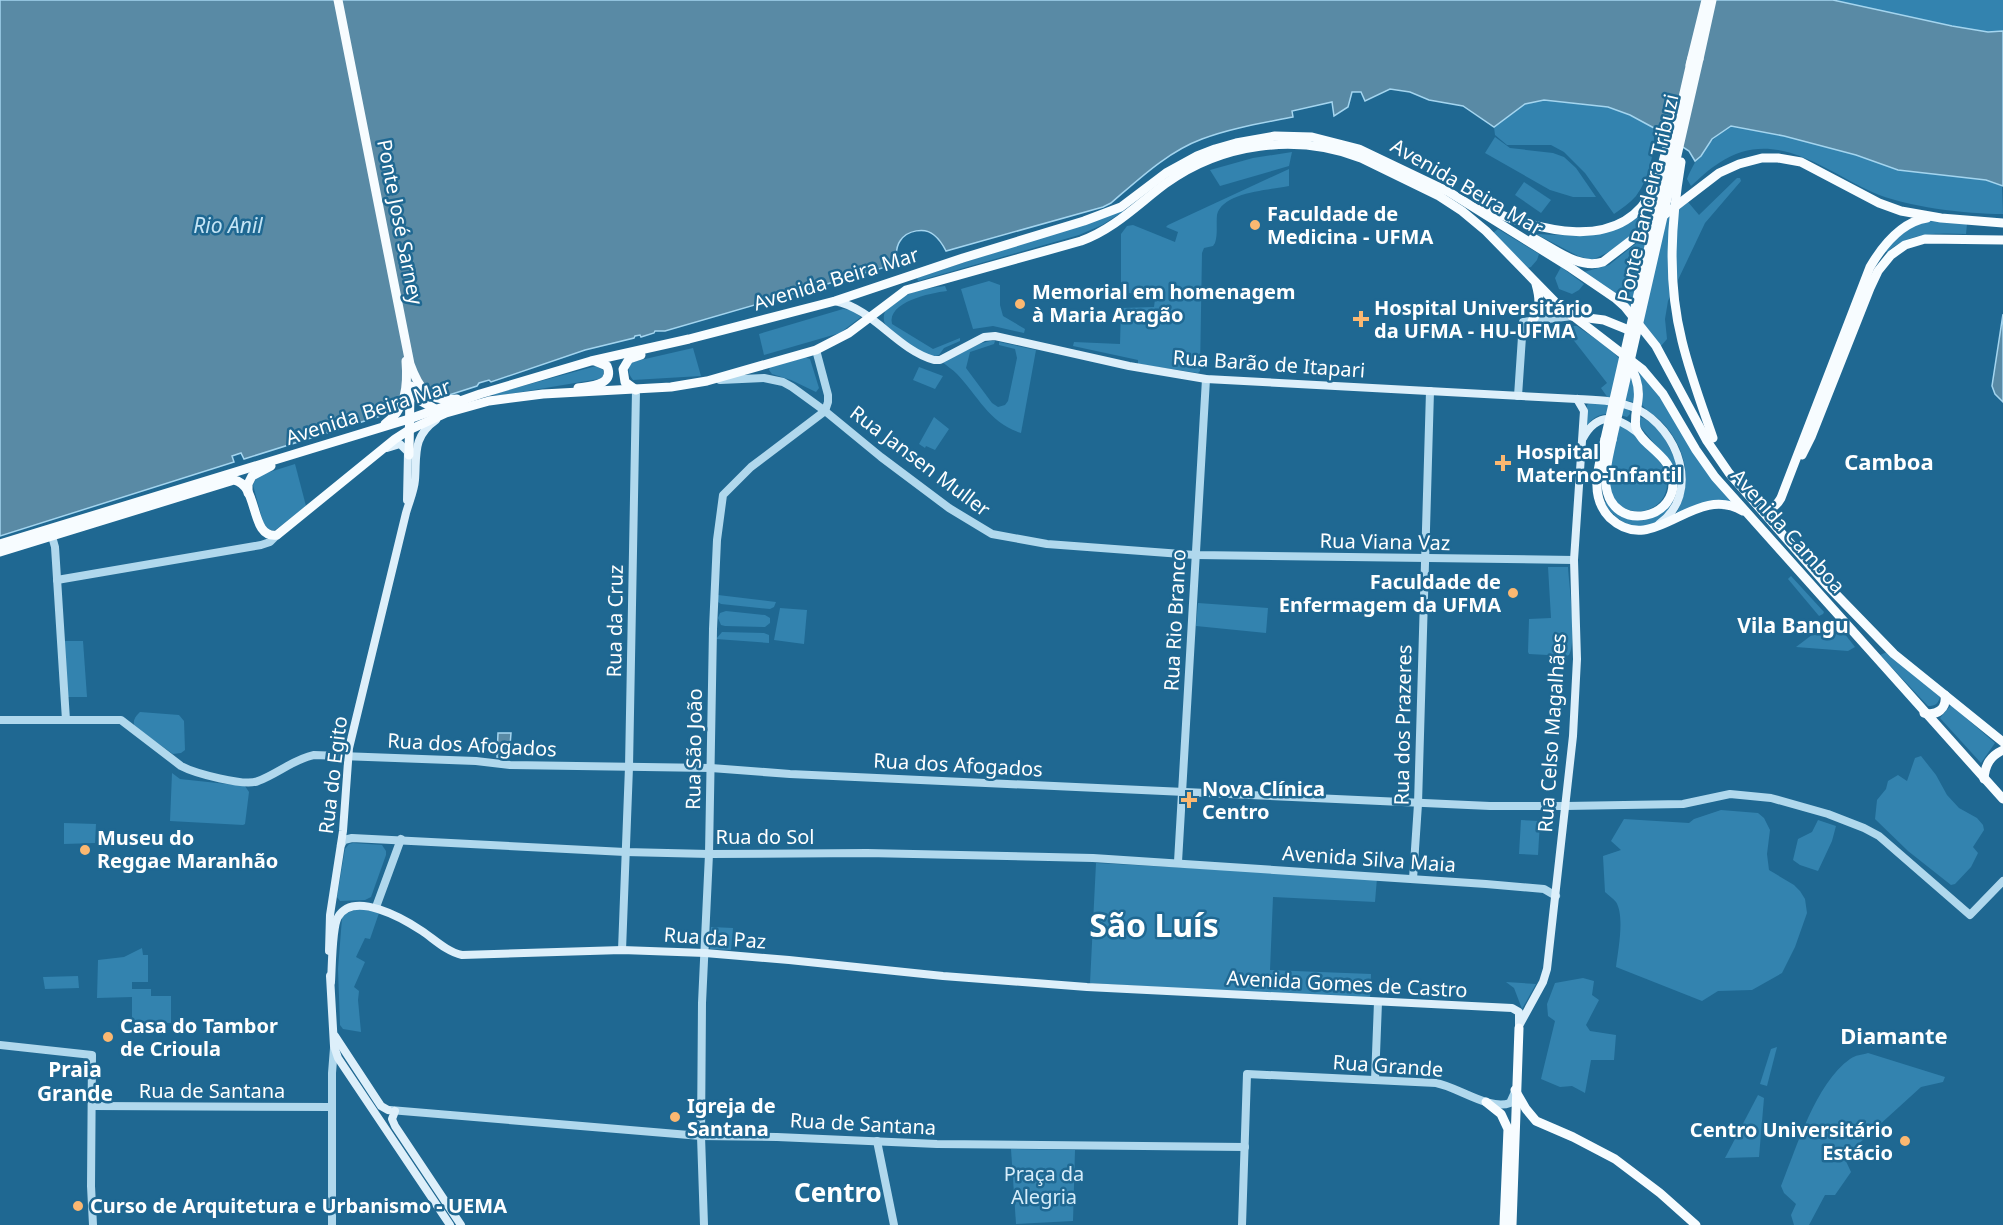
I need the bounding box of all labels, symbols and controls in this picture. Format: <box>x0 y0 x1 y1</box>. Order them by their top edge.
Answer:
street label: Ponte Bandeira Tribuzi <box>1610 91 1685 305</box>
street label: Avenida Beira Mar <box>1386 132 1548 241</box>
street label: Ponte José Sarney <box>371 137 430 308</box>
place label: Faculdade de Medicina - UFMA <box>1267 200 1433 250</box>
water label: Rio Anil <box>193 211 263 239</box>
marker: Faculdade de Medicina - UFMA <box>1248 218 1262 232</box>
street label: Avenida Beira Mar <box>750 240 922 317</box>
place label: Memorial em homenagem à Maria Aragão <box>1032 278 1296 328</box>
place label: Hospital Universitário da UFMA - HU-UFMA <box>1374 294 1593 344</box>
marker: Memorial em homenagem à Maria Aragão <box>1013 297 1027 311</box>
marker: Hospital Universitário da UFMA - HU-UFMA <box>1352 310 1370 328</box>
street label: Rua Barão de Itapari <box>1172 343 1366 384</box>
street label: Avenida Beira Mar <box>282 372 454 451</box>
street label: Rua Jansen Muller <box>845 399 996 522</box>
place label: Hospital Materno-Infantil <box>1516 438 1682 488</box>
district label: Camboa <box>1844 446 1934 476</box>
marker: Hospital Materno-Infantil <box>1494 454 1512 472</box>
street label: Avenida Camboa <box>1725 463 1851 599</box>
street label: Rua Viana Vaz <box>1319 527 1451 556</box>
street label: Rua Rio Branco <box>1157 548 1192 692</box>
street label: Rua da Cruz <box>600 564 629 678</box>
place label: Faculdade de Enfermagem da UFMA <box>1279 568 1501 618</box>
marker: Faculdade de Enfermagem da UFMA <box>1506 586 1520 600</box>
district label: Vila Bangu <box>1737 611 1849 639</box>
street label: Rua Celso Magalhães <box>1531 632 1572 833</box>
street label: Rua dos Prazeres <box>1388 644 1417 806</box>
street label: Rua São João <box>679 688 708 810</box>
street label: Rua do Egito <box>312 714 353 836</box>
street label: Rua dos Afogados <box>387 727 557 762</box>
street label: Rua dos Afogados <box>873 747 1043 782</box>
place label: Nova Clínica Centro <box>1202 775 1325 825</box>
marker: Nova Clínica Centro <box>1180 791 1198 809</box>
street label: Rua do Sol <box>715 823 815 850</box>
place label: Museu do Reggae Maranhão <box>97 824 278 874</box>
street label: Avenida Silva Maia <box>1281 839 1457 878</box>
marker: Museu do Reggae Maranhão <box>78 843 92 857</box>
district label: São Luís <box>1089 903 1219 946</box>
street label: Rua da Paz <box>663 920 767 955</box>
street label: Avenida Gomes de Castro <box>1226 964 1468 1003</box>
place label: Casa do Tambor de Crioula <box>120 1012 278 1062</box>
district label: Diamante <box>1840 1020 1948 1050</box>
marker: Casa do Tambor de Crioula <box>101 1030 115 1044</box>
street label: Rua Grande <box>1332 1048 1444 1083</box>
district label: Praia Grande <box>37 1055 113 1107</box>
street label: Rua de Santana <box>139 1077 285 1104</box>
place label: Igreja de Santana <box>687 1092 776 1142</box>
street label: Rua de Santana <box>789 1106 937 1141</box>
marker: Igreja de Santana <box>668 1110 682 1124</box>
place label: Centro Universitário Estácio <box>1690 1116 1893 1166</box>
marker: Centro Universitário Estácio <box>1898 1134 1912 1148</box>
park label: Praça da Alegria <box>1004 1160 1084 1210</box>
district label: Centro <box>794 1174 882 1210</box>
place label: Curso de Arquitetura e Urbanismo - UEMA <box>90 1192 507 1219</box>
marker: Curso de Arquitetura e Urbanismo - UEMA <box>71 1199 85 1213</box>

